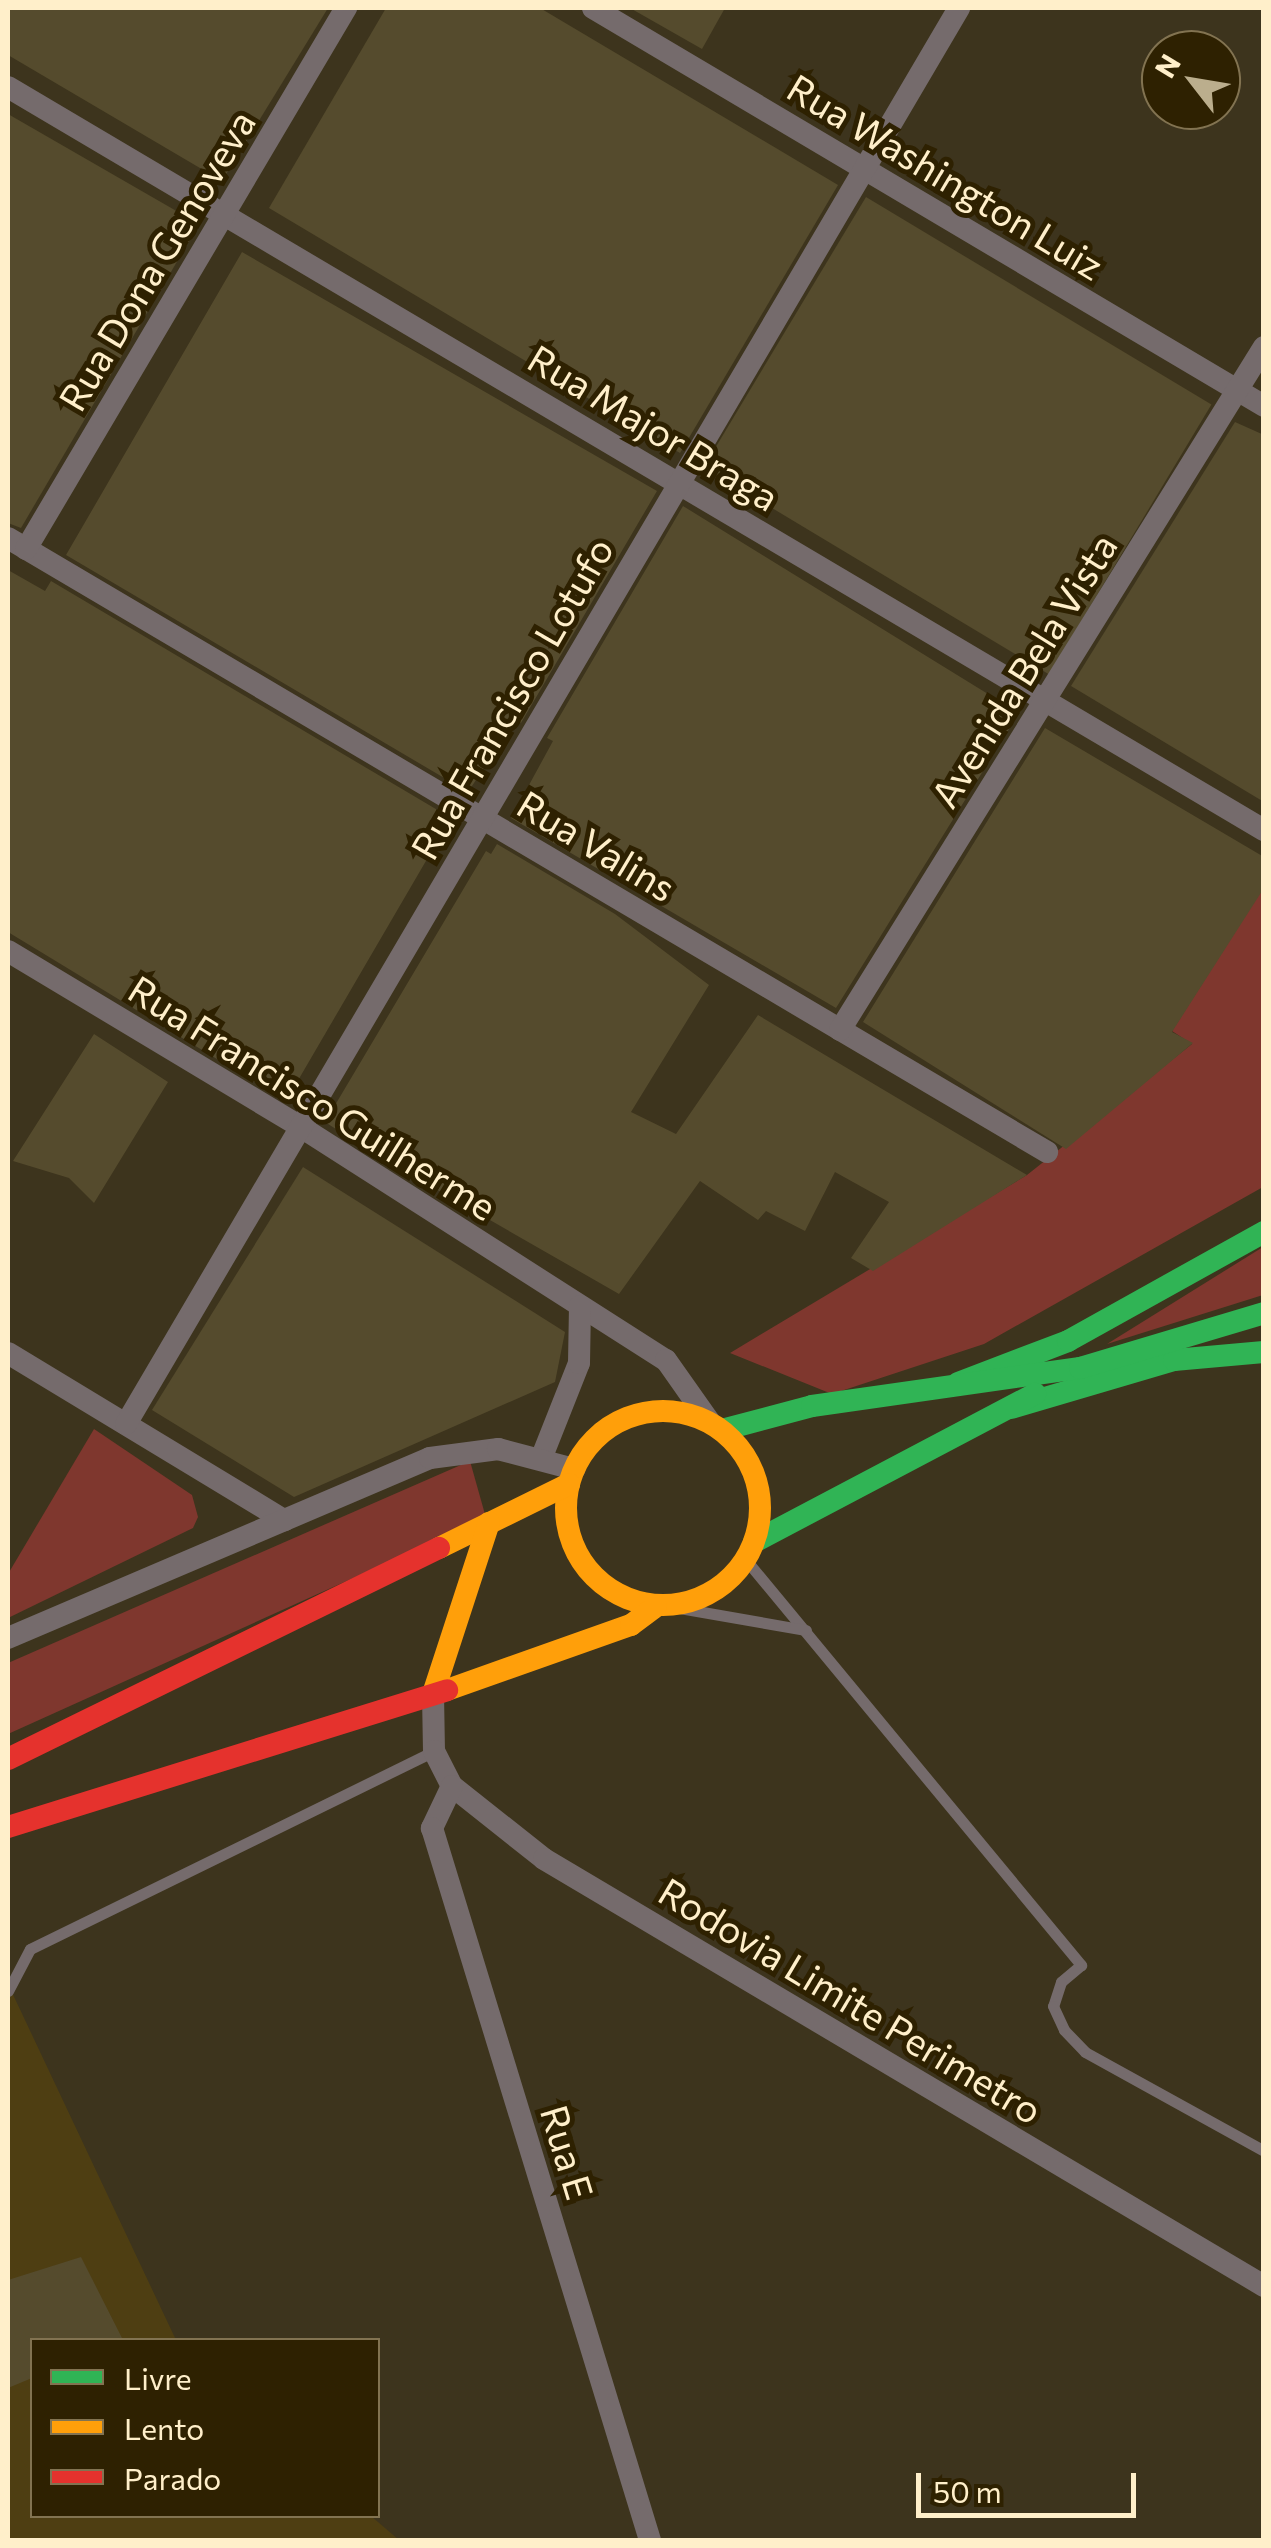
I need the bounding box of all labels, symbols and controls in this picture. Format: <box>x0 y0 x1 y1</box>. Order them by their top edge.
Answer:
north arrow <box>1141 30 1241 130</box>
text: N <box>1147 48 1187 83</box>
street label: Rua Washington Luiz <box>780 64 1112 288</box>
street label: Rua Dona Genoveva <box>48 102 264 418</box>
street label: Rua Major Braga <box>521 334 787 520</box>
street label: Avenida Bela Vista <box>920 525 1126 815</box>
street label: Rua Francisco Lotufo <box>400 529 622 867</box>
street label: Rua Valins <box>510 780 684 910</box>
street label: Rua Francisco Guilherme <box>121 965 505 1229</box>
street label: Rodovia Limite Perimetro <box>651 1868 1051 2132</box>
street label: Rua E <box>532 2099 604 2205</box>
legend <box>30 2338 380 2518</box>
text: Livre <box>124 2359 192 2396</box>
text: Lento <box>124 2409 204 2446</box>
scale bar <box>921 2453 1141 2515</box>
text: Parado <box>124 2459 221 2496</box>
text: 50 m <box>933 2472 1002 2509</box>

